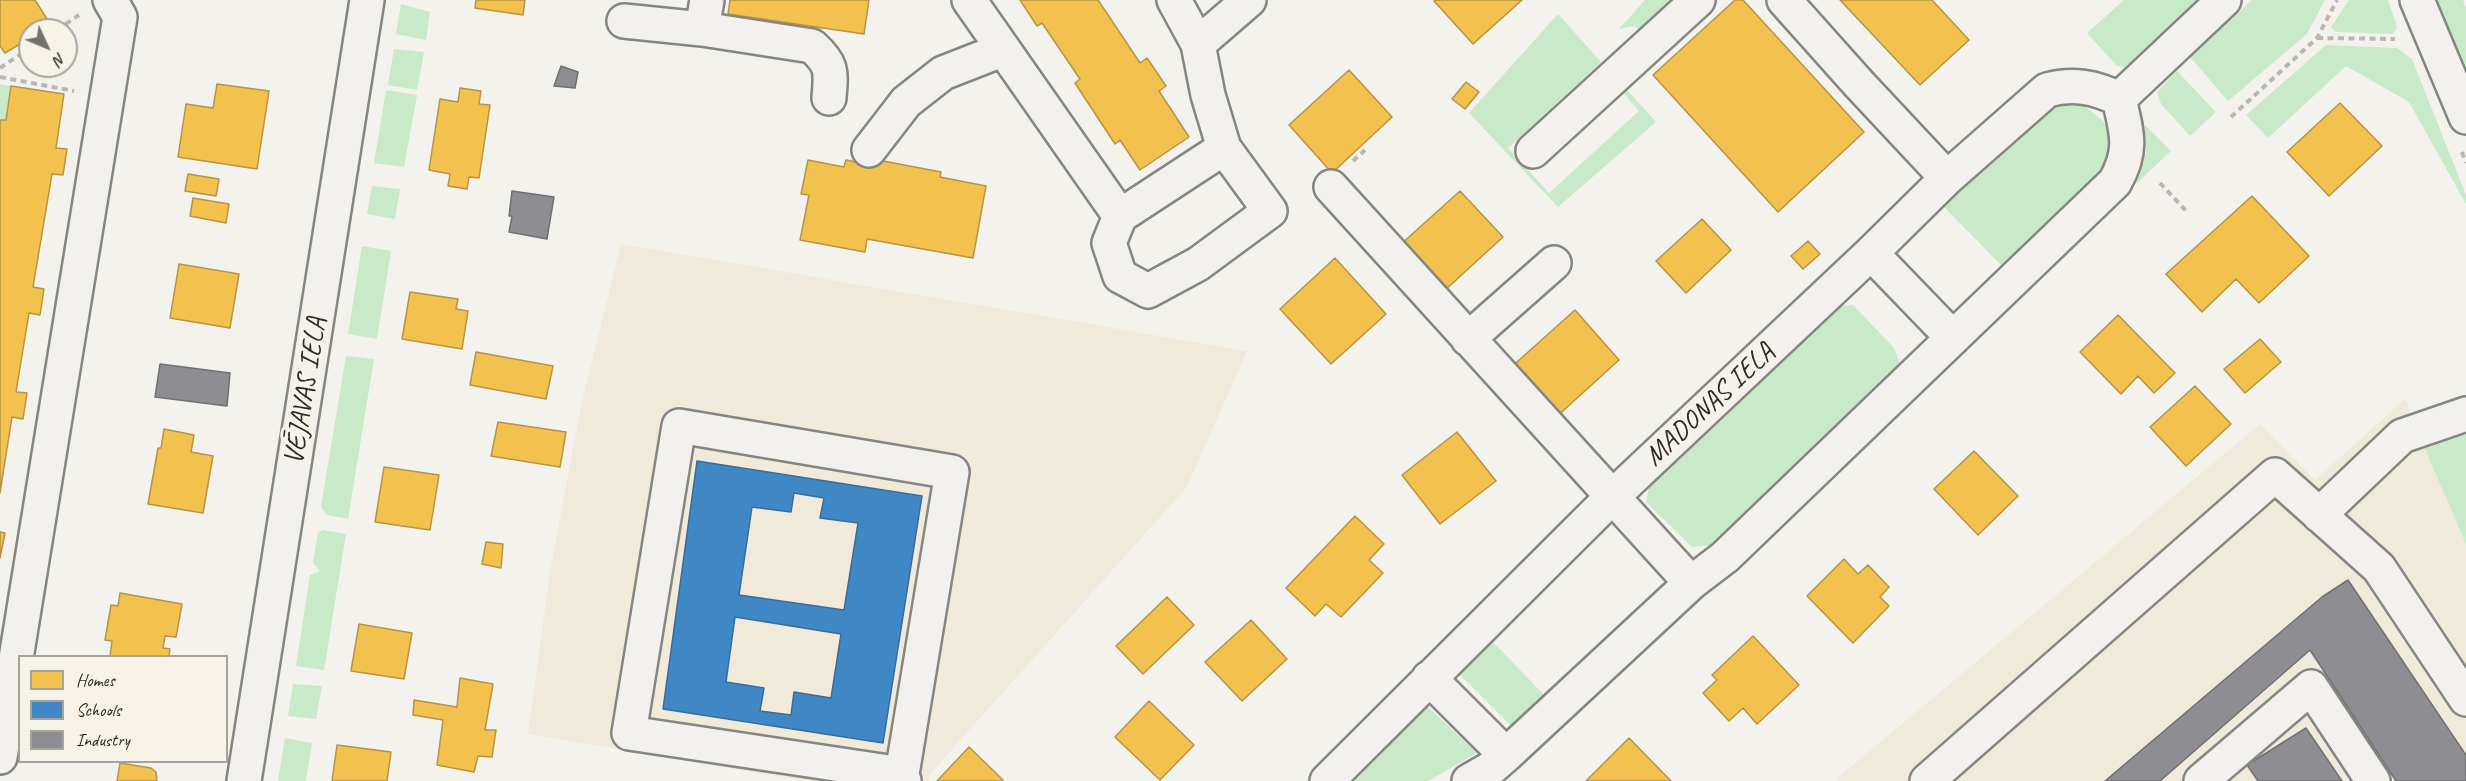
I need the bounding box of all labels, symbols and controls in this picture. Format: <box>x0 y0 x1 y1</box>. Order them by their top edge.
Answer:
north arrow <box>18 18 78 78</box>
text: N <box>49 49 70 70</box>
street label: VĒJAVAS IELA <box>278 315 334 467</box>
street label: MADONAS IELA <box>1638 336 1782 474</box>
legend <box>18 655 228 763</box>
text: Homes <box>76 669 115 691</box>
text: Schools <box>76 699 121 721</box>
text: Industry <box>76 729 130 751</box>

